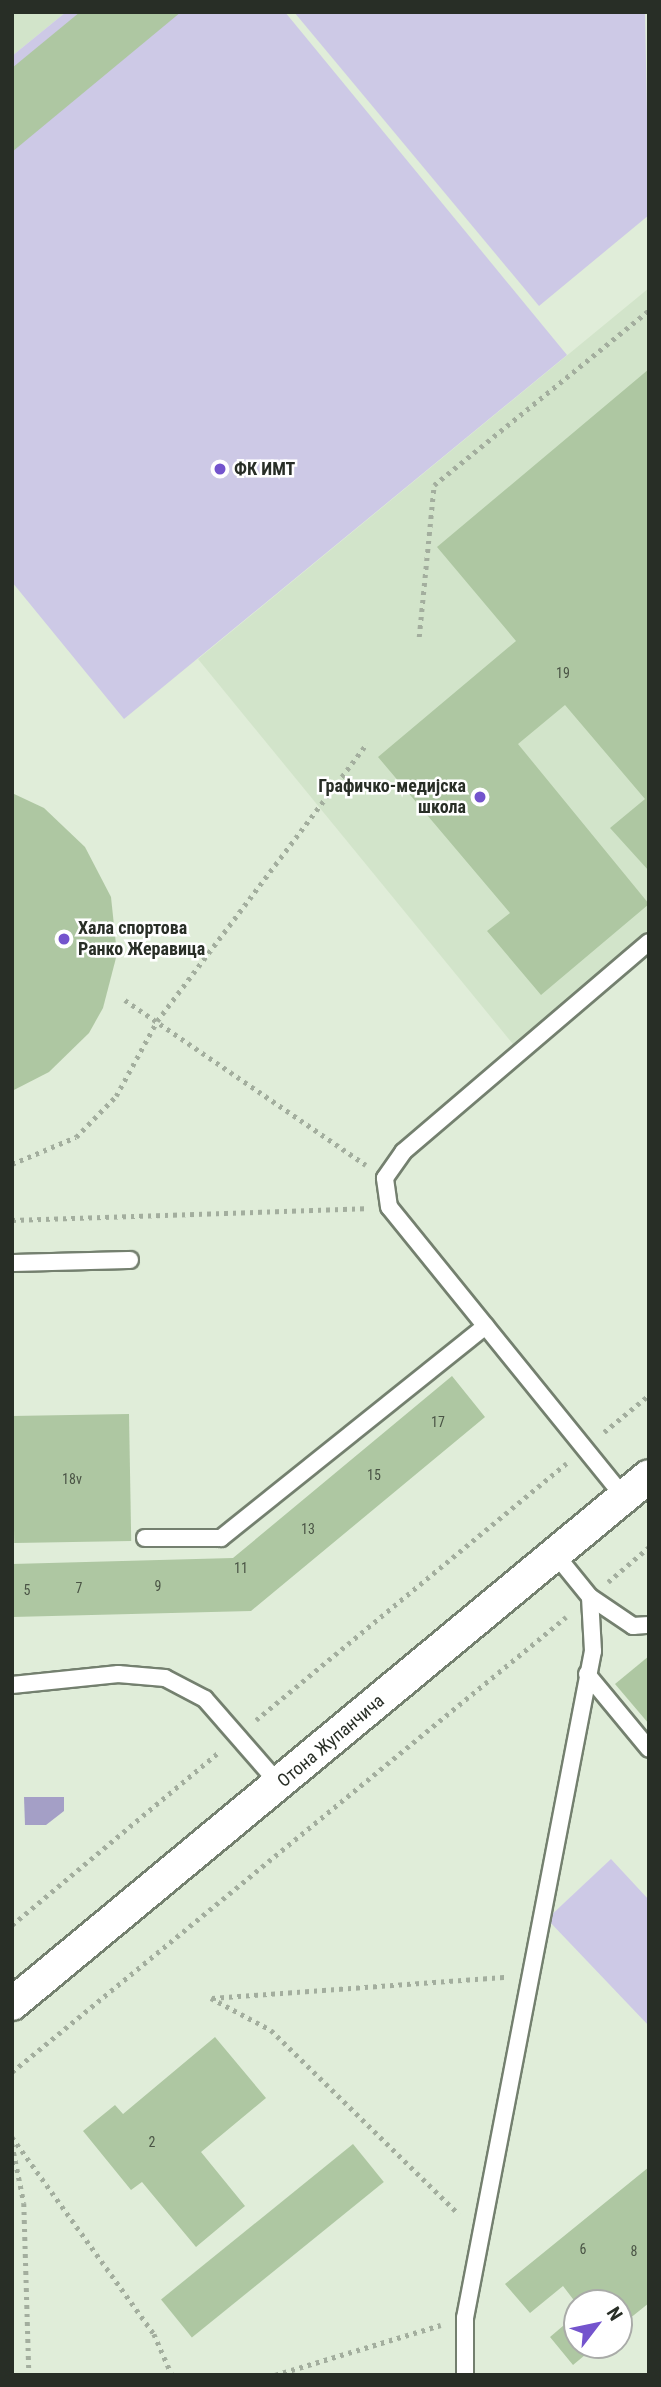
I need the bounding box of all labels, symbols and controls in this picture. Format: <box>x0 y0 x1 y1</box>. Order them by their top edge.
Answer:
place label: ФК ИМТ <box>234 458 295 480</box>
marker: ФК ИМТ <box>212 461 228 477</box>
house number: 19 <box>556 665 570 681</box>
place label: Графичко-медијска школа <box>318 776 466 818</box>
marker: Графичко-медијска школа <box>472 789 488 805</box>
place label: Хала спортова Ранко Жеравица <box>78 918 205 960</box>
marker: Хала спортова Ранко Жеравица <box>56 931 72 947</box>
house number: 17 <box>431 1414 445 1430</box>
house number: 15 <box>367 1467 381 1483</box>
house number: 18v <box>62 1471 82 1487</box>
house number: 13 <box>301 1521 315 1537</box>
house number: 11 <box>234 1560 248 1576</box>
house number: 9 <box>155 1578 161 1594</box>
house number: 7 <box>76 1580 82 1596</box>
house number: 5 <box>24 1582 30 1598</box>
street label: Отона Жупанчича <box>273 1690 389 1792</box>
house number: 2 <box>149 2134 155 2150</box>
house number: 6 <box>580 2241 586 2257</box>
house number: 8 <box>631 2243 637 2259</box>
north arrow <box>563 2289 633 2359</box>
text: N <box>602 2303 627 2325</box>

